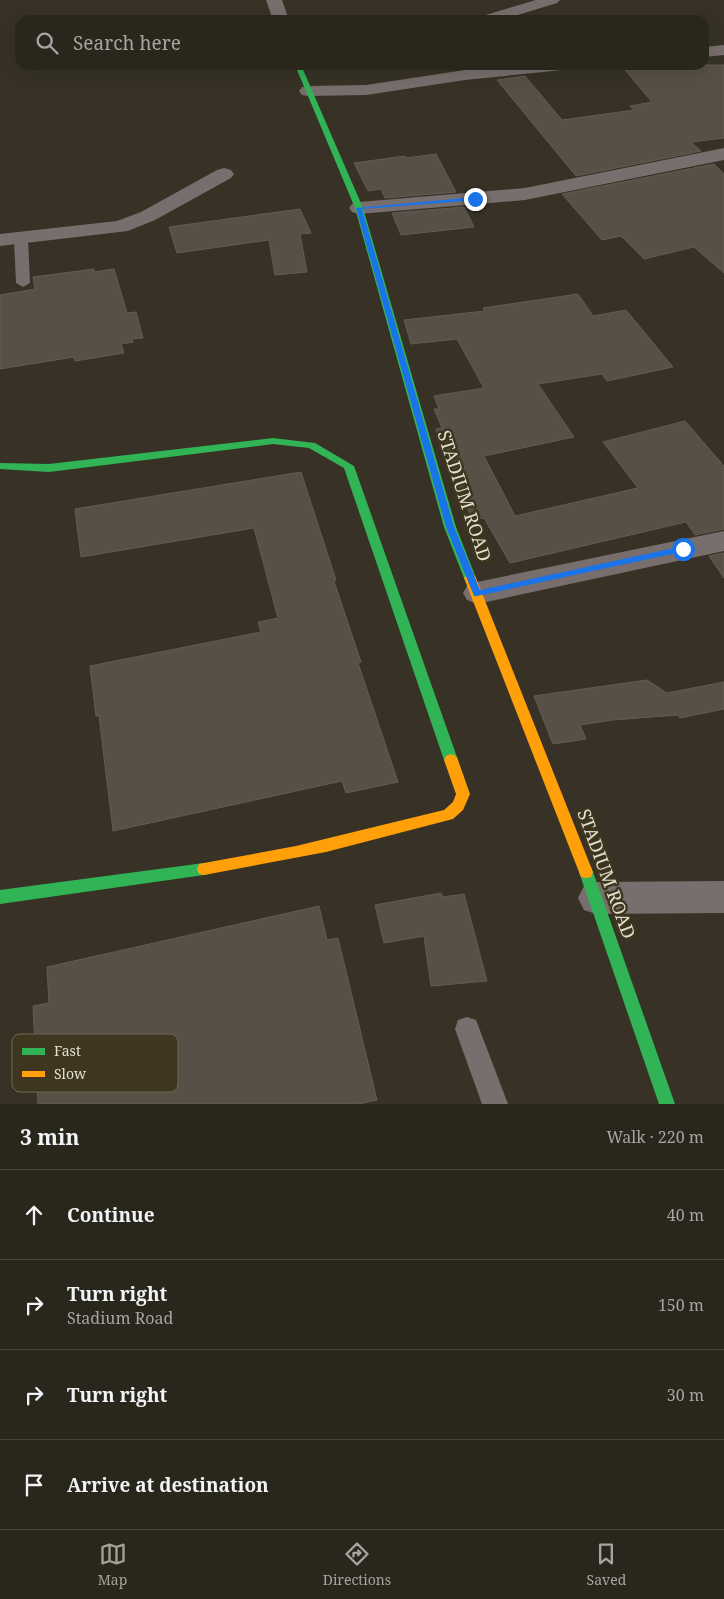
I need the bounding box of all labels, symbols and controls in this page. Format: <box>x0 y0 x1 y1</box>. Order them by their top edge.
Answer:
search box <box>15 15 709 70</box>
icon: search <box>33 29 61 57</box>
text: Search here <box>73 30 181 56</box>
route end <box>464 188 487 211</box>
street label: STADIUM ROAD <box>432 427 497 564</box>
route start <box>672 538 695 561</box>
street label: STADIUM ROAD <box>572 805 642 942</box>
legend <box>12 1034 178 1092</box>
text: Fast <box>54 1041 81 1060</box>
text: Slow <box>54 1064 87 1083</box>
text: 3 min <box>20 1123 79 1151</box>
text: Walk · 220 m <box>607 1126 704 1148</box>
icon: ahead <box>20 1201 48 1229</box>
text: Continue <box>67 1202 155 1228</box>
text: 40 m <box>667 1204 704 1226</box>
text: Turn right <box>67 1281 167 1307</box>
icon: right <box>20 1291 48 1319</box>
text: 150 m <box>658 1294 704 1316</box>
text: Stadium Road <box>67 1307 173 1329</box>
icon: right <box>20 1381 48 1409</box>
text: Turn right <box>67 1382 167 1408</box>
text: 30 m <box>667 1384 704 1406</box>
icon: arrive <box>20 1471 48 1499</box>
text: Arrive at destination <box>67 1472 269 1498</box>
tab: Map <box>98 1540 127 1589</box>
tab: Directions <box>323 1540 391 1589</box>
tab: Saved <box>587 1540 626 1589</box>

